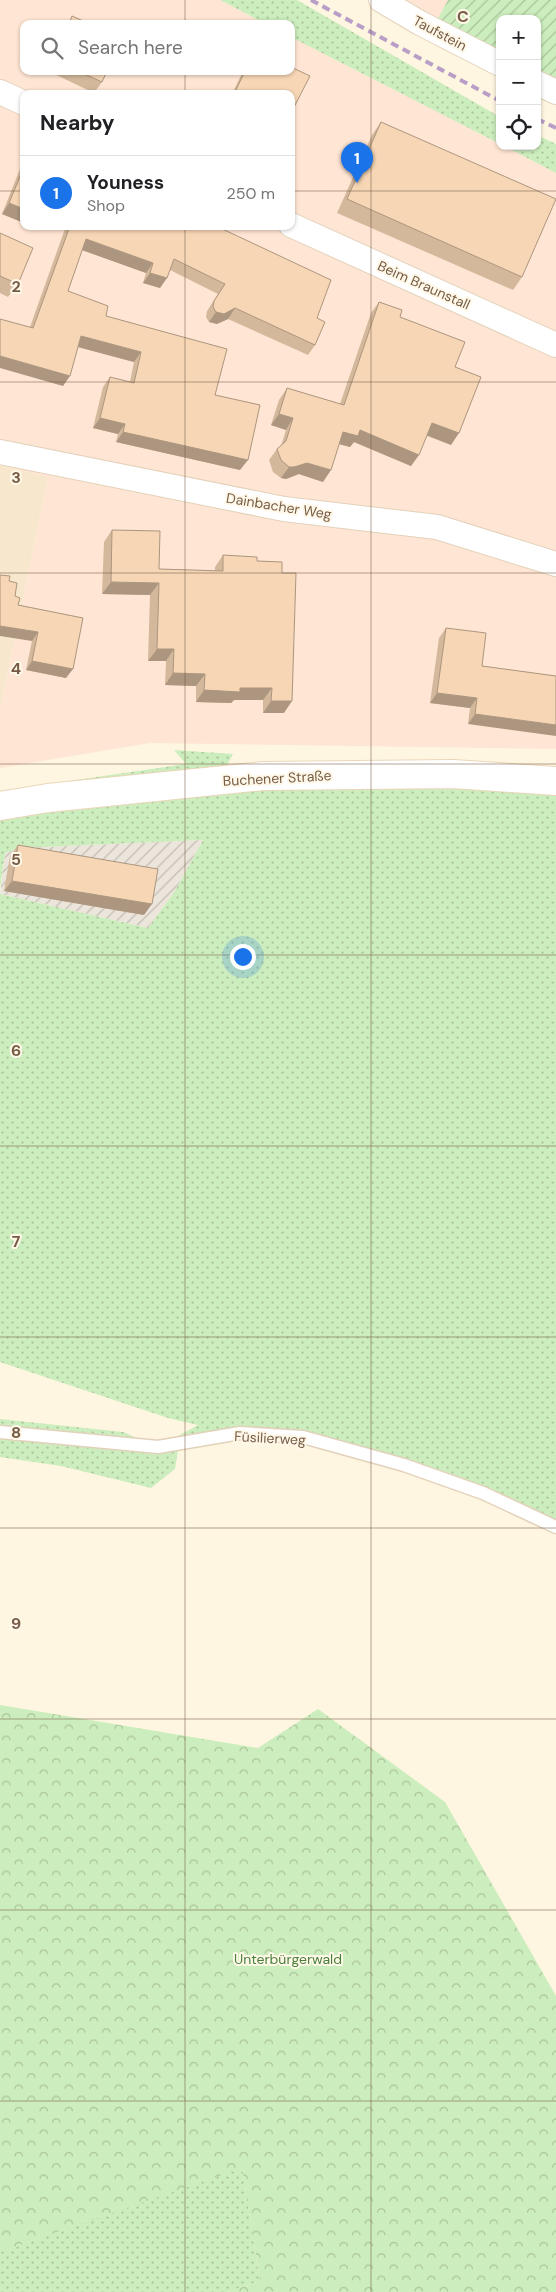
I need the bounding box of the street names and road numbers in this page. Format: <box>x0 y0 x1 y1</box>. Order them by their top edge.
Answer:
street label: Taufstein <box>410 11 470 55</box>
street label: Beim Braunstall <box>375 257 473 313</box>
street label: Dainbacher Weg <box>225 489 333 523</box>
street label: Buchener Straße <box>222 766 332 790</box>
street label: Füsilierweg <box>234 1427 306 1449</box>

